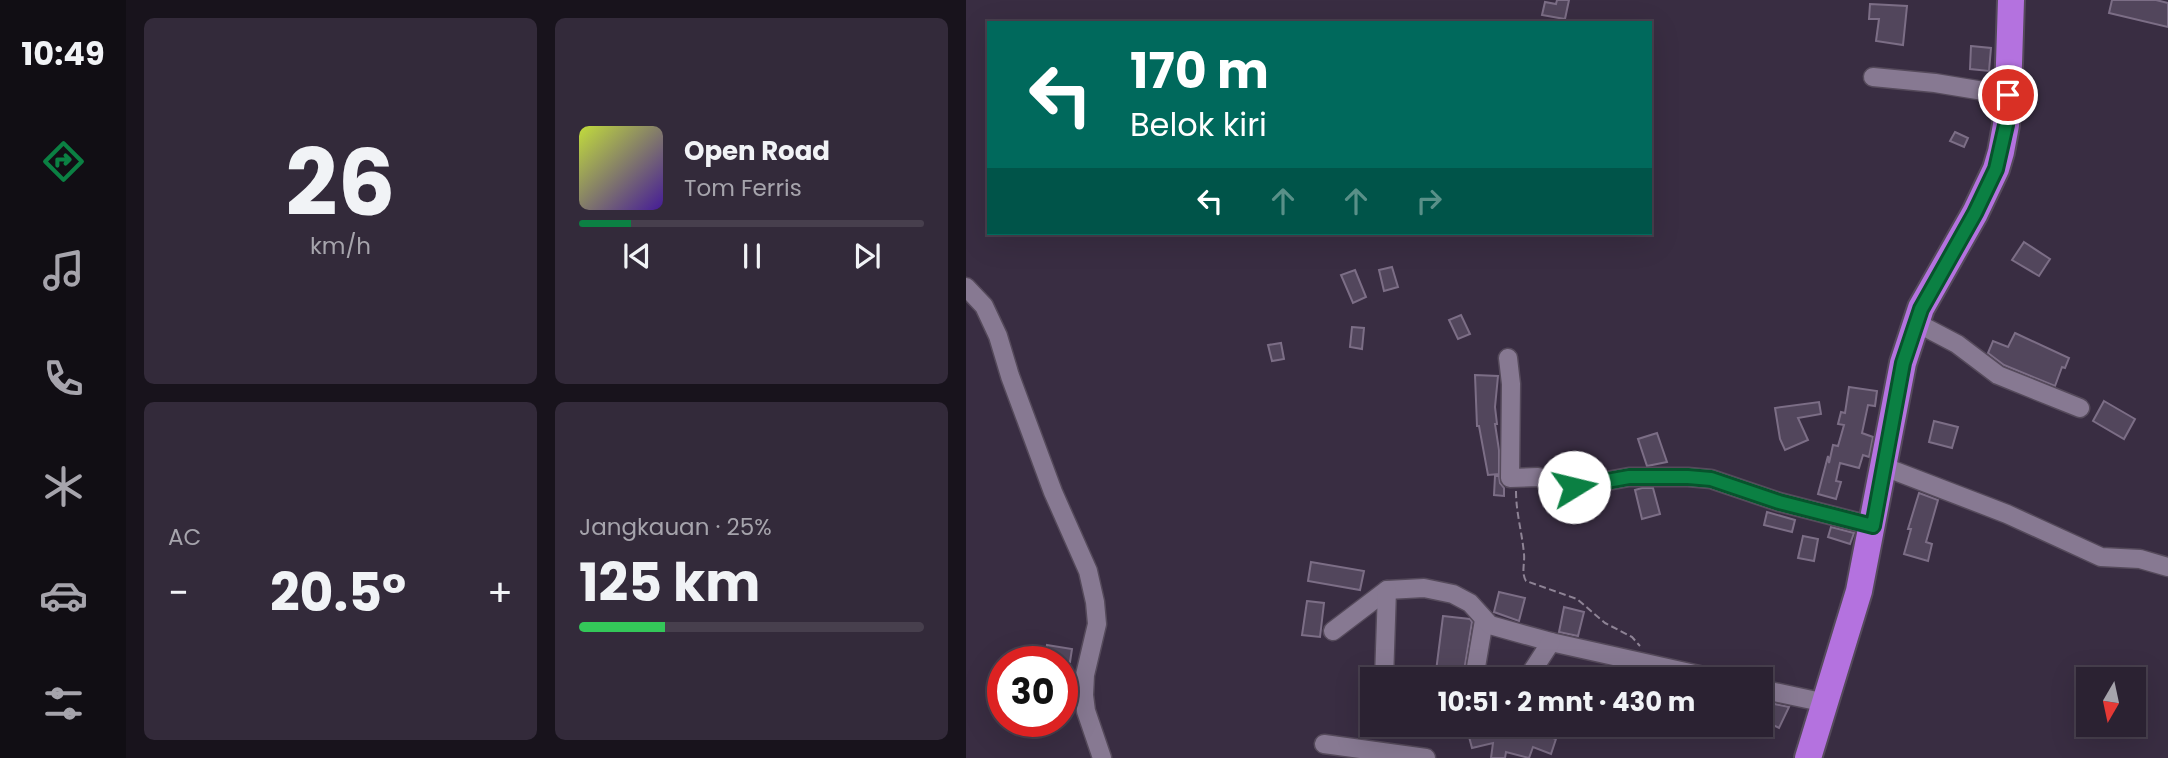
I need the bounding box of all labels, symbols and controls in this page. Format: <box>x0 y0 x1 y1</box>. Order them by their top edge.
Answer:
text: 10:49 <box>21 31 105 76</box>
text: 170 m <box>1130 37 1269 105</box>
icon: left <box>1015 49 1106 140</box>
pin <box>1978 65 2038 125</box>
icon: arrive <box>1989 76 2027 114</box>
text: Belok kiri <box>1130 102 1267 147</box>
text: 26 <box>286 119 395 247</box>
text: Open Road <box>684 133 830 169</box>
icon: directions <box>39 137 88 186</box>
text: Tom Ferris <box>684 172 802 204</box>
icon: left <box>1191 182 1229 220</box>
icon: ahead <box>1264 182 1302 220</box>
icon: ahead <box>1337 182 1375 220</box>
icon: right <box>1410 182 1448 220</box>
text: km/h <box>310 230 371 262</box>
icon: previous <box>618 237 656 275</box>
icon: pause <box>733 237 771 275</box>
icon: next <box>848 237 886 275</box>
icon: music <box>39 246 88 295</box>
icon: phone <box>39 354 88 403</box>
position arrow <box>1537 450 1611 524</box>
icon: climate <box>39 462 88 511</box>
text: Jangkauan · 25% <box>579 511 772 543</box>
text: AC <box>168 521 201 553</box>
text: 125 km <box>579 546 760 619</box>
text: 20.5° <box>270 556 406 629</box>
text: − <box>168 566 189 619</box>
text: + <box>487 566 513 619</box>
icon: car <box>39 571 88 620</box>
speed limit sign: 30 <box>987 646 1078 737</box>
north arrow <box>2076 667 2146 737</box>
map controls <box>2076 667 2146 737</box>
icon: filters <box>39 679 88 728</box>
text: 10:51 · 2 mnt · 430 m <box>1438 684 1695 720</box>

